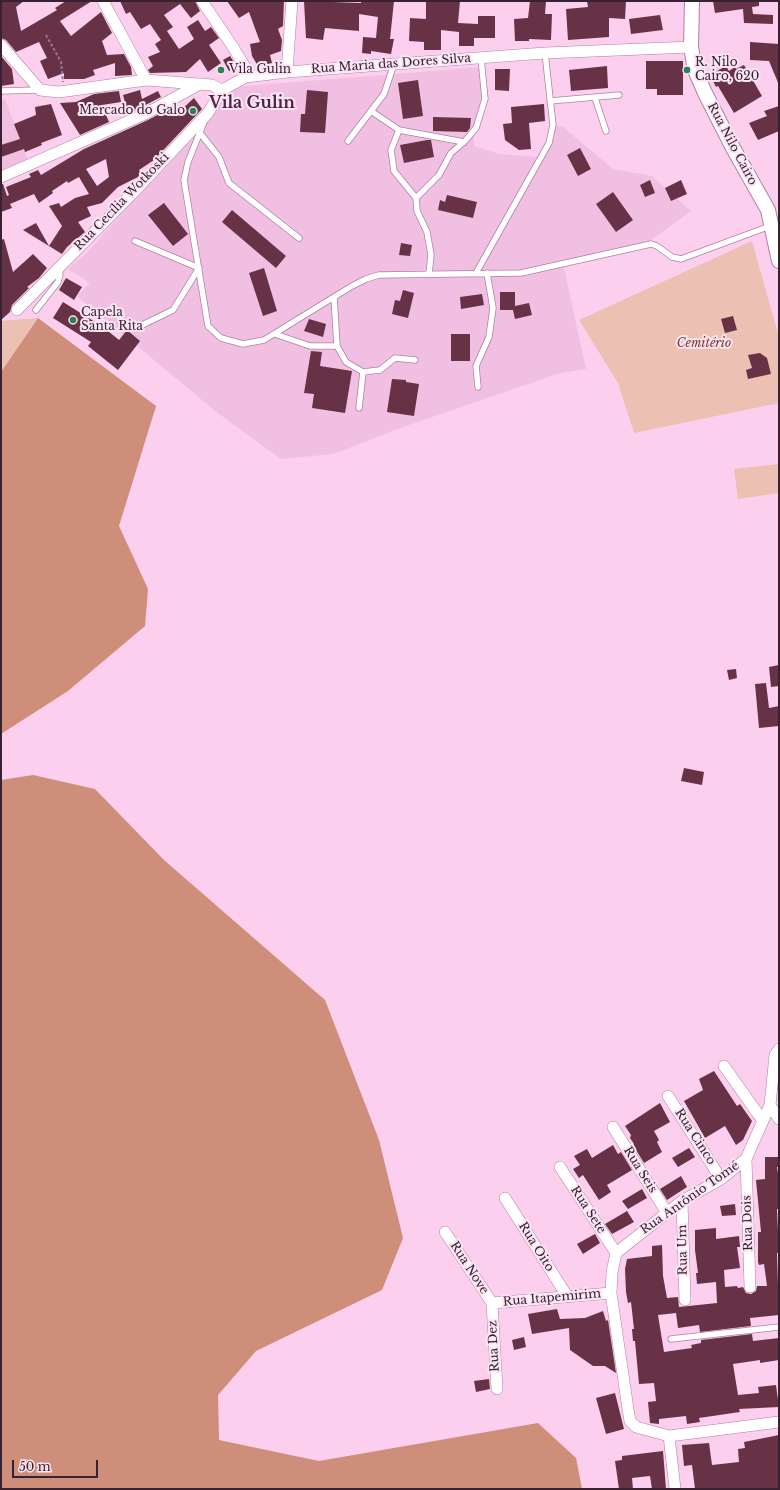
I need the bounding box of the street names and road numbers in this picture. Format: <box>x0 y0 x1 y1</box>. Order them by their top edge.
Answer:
street label: Rua Maria das Dores Silva <box>311 51 471 77</box>
street label: Rua Nilo Cairo <box>704 100 760 188</box>
street label: Rua Cecília Wotkoski <box>72 150 172 254</box>
street label: Rua Cinco <box>672 1106 718 1168</box>
street label: Rua Seis <box>620 1144 660 1196</box>
street label: Rua Antônio Tomé <box>638 1159 742 1237</box>
street label: Rua Sete <box>567 1184 609 1236</box>
street label: Rua Dois <box>740 1195 756 1251</box>
street label: Rua Oito <box>515 1220 557 1274</box>
street label: Rua Um <box>675 1225 691 1275</box>
street label: Rua Nove <box>447 1239 491 1297</box>
street label: Rua Itapemirim <box>502 1287 602 1309</box>
street label: Rua Dez <box>485 1320 503 1372</box>

